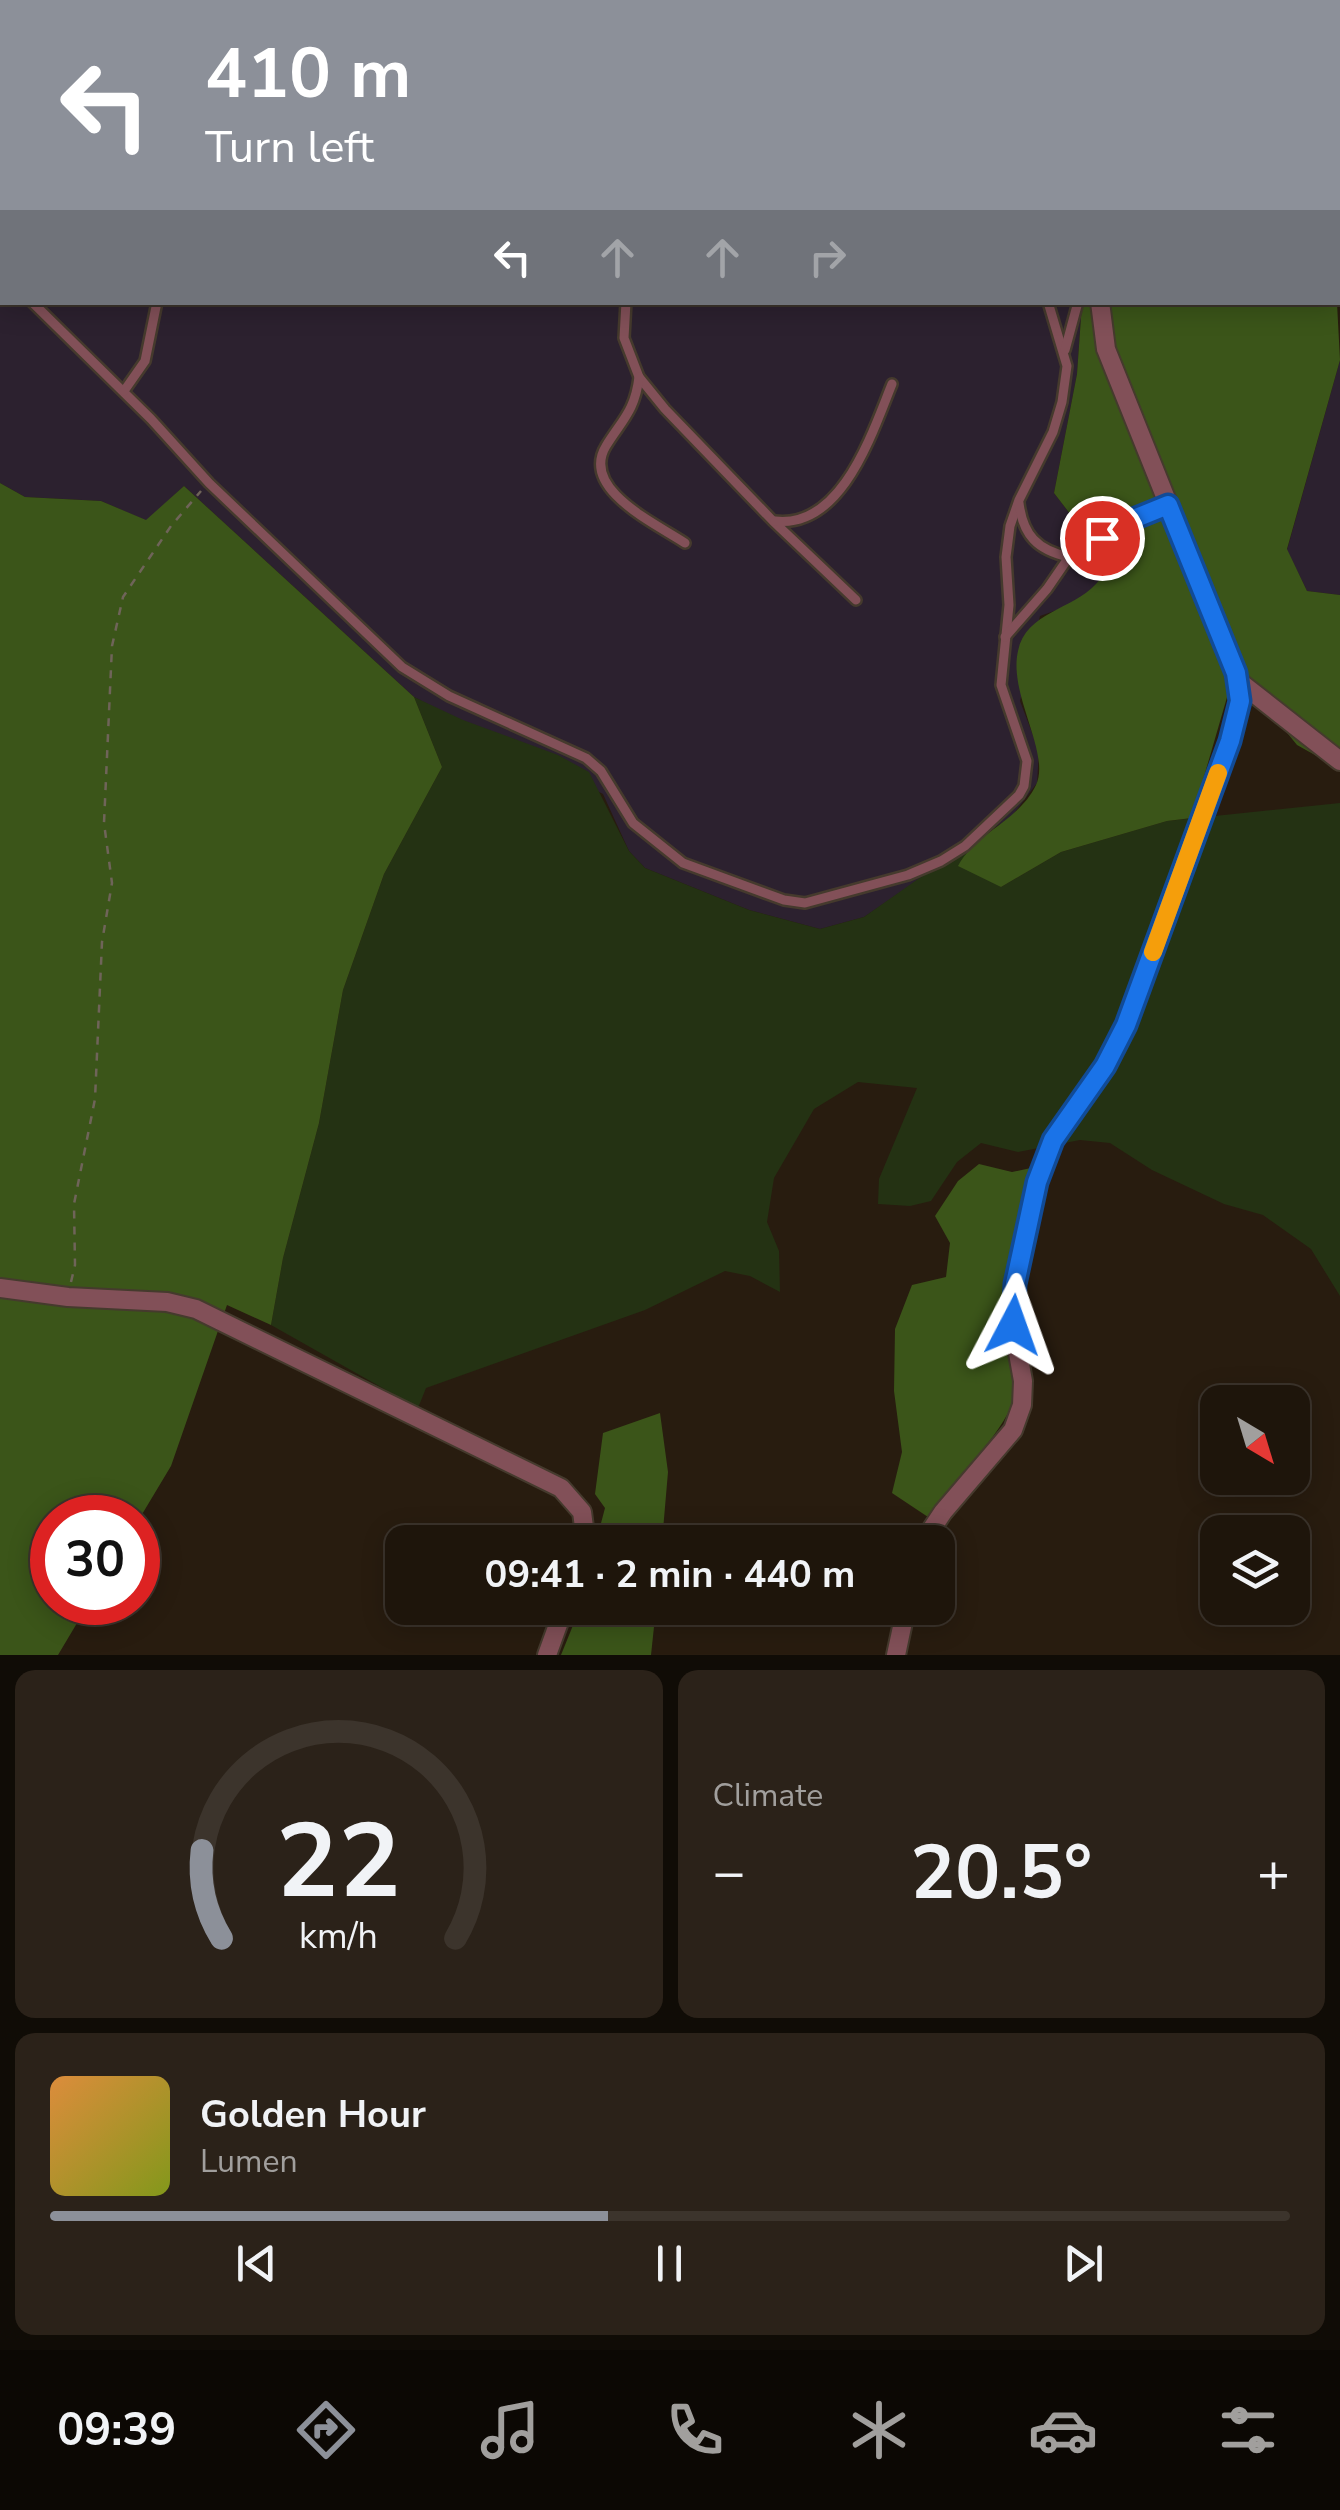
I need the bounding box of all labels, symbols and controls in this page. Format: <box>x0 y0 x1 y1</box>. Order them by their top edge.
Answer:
text: 410 m <box>205 26 411 122</box>
icon: left <box>40 40 170 170</box>
text: Turn left <box>205 117 374 178</box>
icon: left <box>485 230 540 285</box>
icon: ahead <box>590 230 645 285</box>
icon: ahead <box>695 230 750 285</box>
icon: right <box>800 230 855 285</box>
pin <box>1060 496 1145 581</box>
icon: arrive <box>1075 511 1130 566</box>
position arrow <box>961 1273 1065 1377</box>
north arrow <box>1200 1385 1310 1495</box>
map controls <box>1200 1385 1310 1625</box>
speed limit sign: 30 <box>30 1495 160 1625</box>
button: layers <box>1200 1515 1310 1625</box>
text: 09:41 · 2 min · 440 m <box>485 1549 855 1600</box>
text: Climate <box>713 1774 823 1817</box>
text: 22 <box>276 1791 401 1933</box>
text: 20.5° <box>910 1822 1092 1924</box>
text: − <box>713 1835 746 1910</box>
text: + <box>1257 1835 1290 1910</box>
text: km/h <box>299 1912 378 1961</box>
text: Golden Hour <box>200 2089 426 2140</box>
text: Lumen <box>200 2140 298 2183</box>
icon: previous <box>229 2236 284 2291</box>
icon: pause <box>642 2236 697 2291</box>
icon: next <box>1056 2236 1111 2291</box>
icon: directions <box>291 2395 361 2465</box>
icon: music <box>475 2395 545 2465</box>
icon: phone <box>660 2395 730 2465</box>
icon: climate <box>844 2395 914 2465</box>
icon: car <box>1028 2395 1098 2465</box>
icon: filters <box>1213 2395 1283 2465</box>
text: 09:39 <box>57 2400 176 2461</box>

